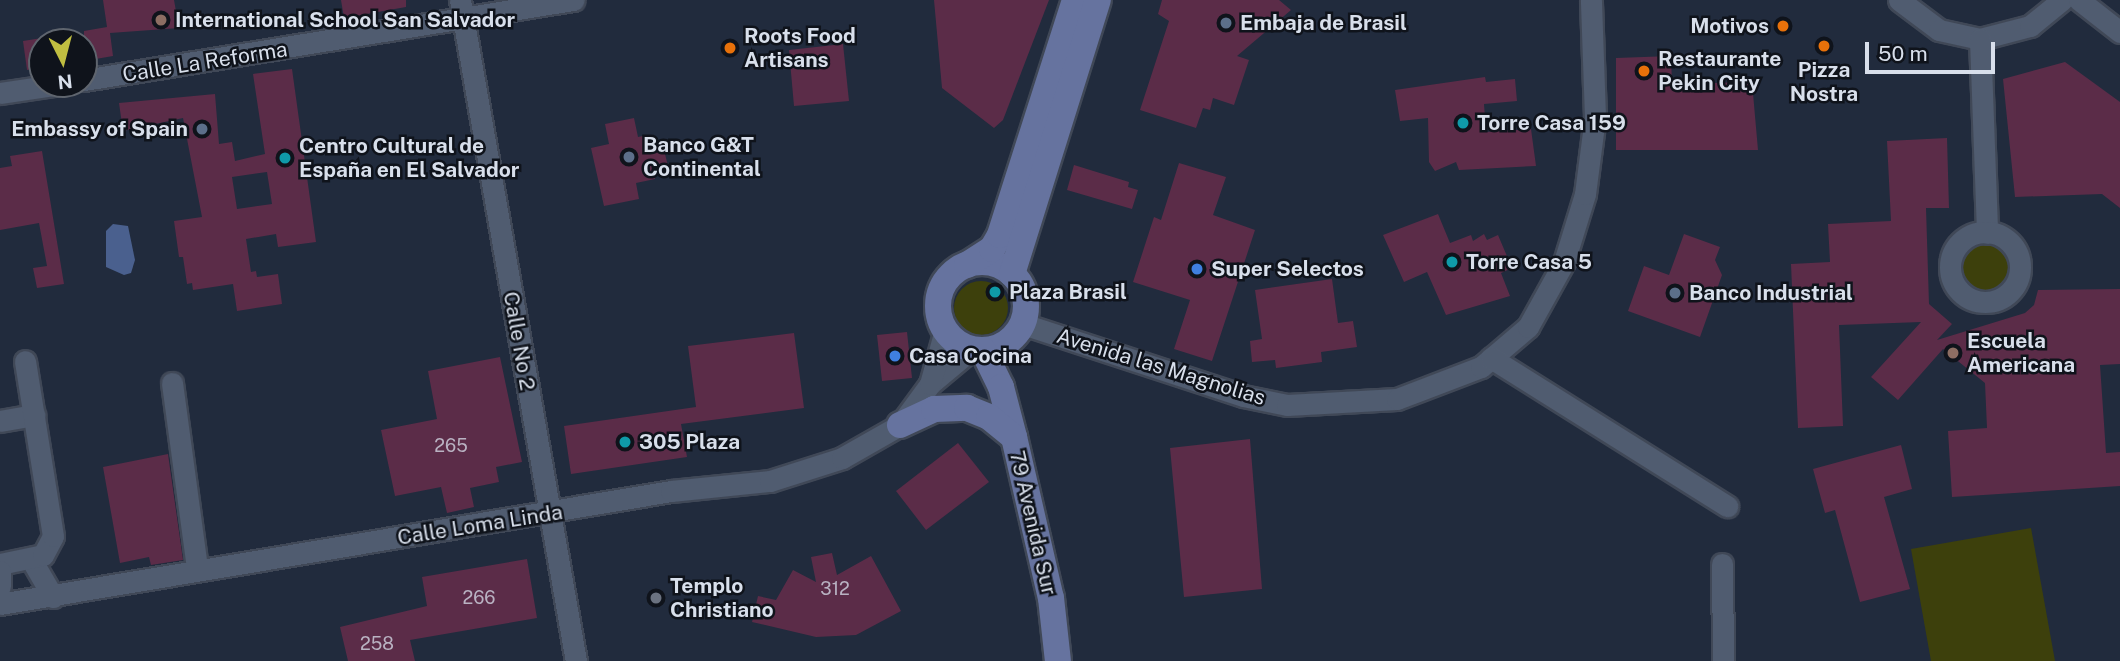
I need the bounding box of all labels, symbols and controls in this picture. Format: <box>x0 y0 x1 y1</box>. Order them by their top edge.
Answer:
place label: International School San Salvador <box>175 7 515 33</box>
place label: Embaja de Brasil <box>1240 10 1407 36</box>
marker: International School San Salvador <box>153 12 169 28</box>
place label: Motivos <box>1690 13 1769 39</box>
marker: Embaja de Brasil <box>1218 15 1234 31</box>
marker: Motivos <box>1775 18 1791 34</box>
place label: Roots Food Artisans <box>744 23 856 73</box>
north arrow <box>28 28 98 98</box>
scale bar <box>1868 28 1997 72</box>
street label: Calle La Reforma <box>121 37 289 87</box>
marker: Pizza Nostra <box>1816 38 1832 54</box>
marker: Roots Food Artisans <box>722 40 738 56</box>
text: 50 m <box>1878 41 1928 66</box>
place label: Restaurante Pekin City <box>1658 46 1781 96</box>
place label: Pizza Nostra <box>1790 57 1858 107</box>
marker: Restaurante Pekin City <box>1636 63 1652 79</box>
text: N <box>56 70 74 94</box>
place label: Torre Casa 159 <box>1477 110 1626 136</box>
marker: Torre Casa 159 <box>1455 115 1471 131</box>
place label: Embassy of Spain <box>11 116 188 142</box>
marker: Embassy of Spain <box>194 121 210 137</box>
place label: Banco G&T Continental <box>643 132 761 182</box>
place label: Centro Cultural de España en El Salvador <box>299 133 520 183</box>
marker: Banco G&T Continental <box>621 149 637 165</box>
marker: Centro Cultural de España en El Salvador <box>277 150 293 166</box>
place label: Torre Casa 5 <box>1466 249 1592 275</box>
marker: Torre Casa 5 <box>1444 254 1460 270</box>
place label: Super Selectos <box>1211 256 1364 282</box>
marker: Super Selectos <box>1189 261 1205 277</box>
place label: Plaza Brasil <box>1009 279 1127 305</box>
place label: Banco Industrial <box>1689 280 1853 306</box>
marker: Plaza Brasil <box>987 284 1003 300</box>
marker: Banco Industrial <box>1667 285 1683 301</box>
street label: Calle No 2 <box>498 290 540 392</box>
street label: Avenida las Magnolias <box>1054 323 1268 411</box>
place label: Escuela Americana <box>1967 328 2075 378</box>
place label: Casa Cocina <box>909 343 1032 369</box>
marker: Escuela Americana <box>1945 345 1961 361</box>
marker: Casa Cocina <box>887 348 903 364</box>
place label: 305 Plaza <box>639 429 740 455</box>
marker: 305 Plaza <box>617 434 633 450</box>
house number: 265 <box>434 435 468 457</box>
street label: 79 Avenida Sur <box>1004 448 1062 598</box>
street label: Calle Loma Linda <box>396 499 564 551</box>
place label: Templo Christiano <box>670 573 774 623</box>
house number: 312 <box>820 578 850 600</box>
house number: 266 <box>462 587 496 609</box>
marker: Templo Christiano <box>648 590 664 606</box>
house number: 258 <box>360 633 394 655</box>

